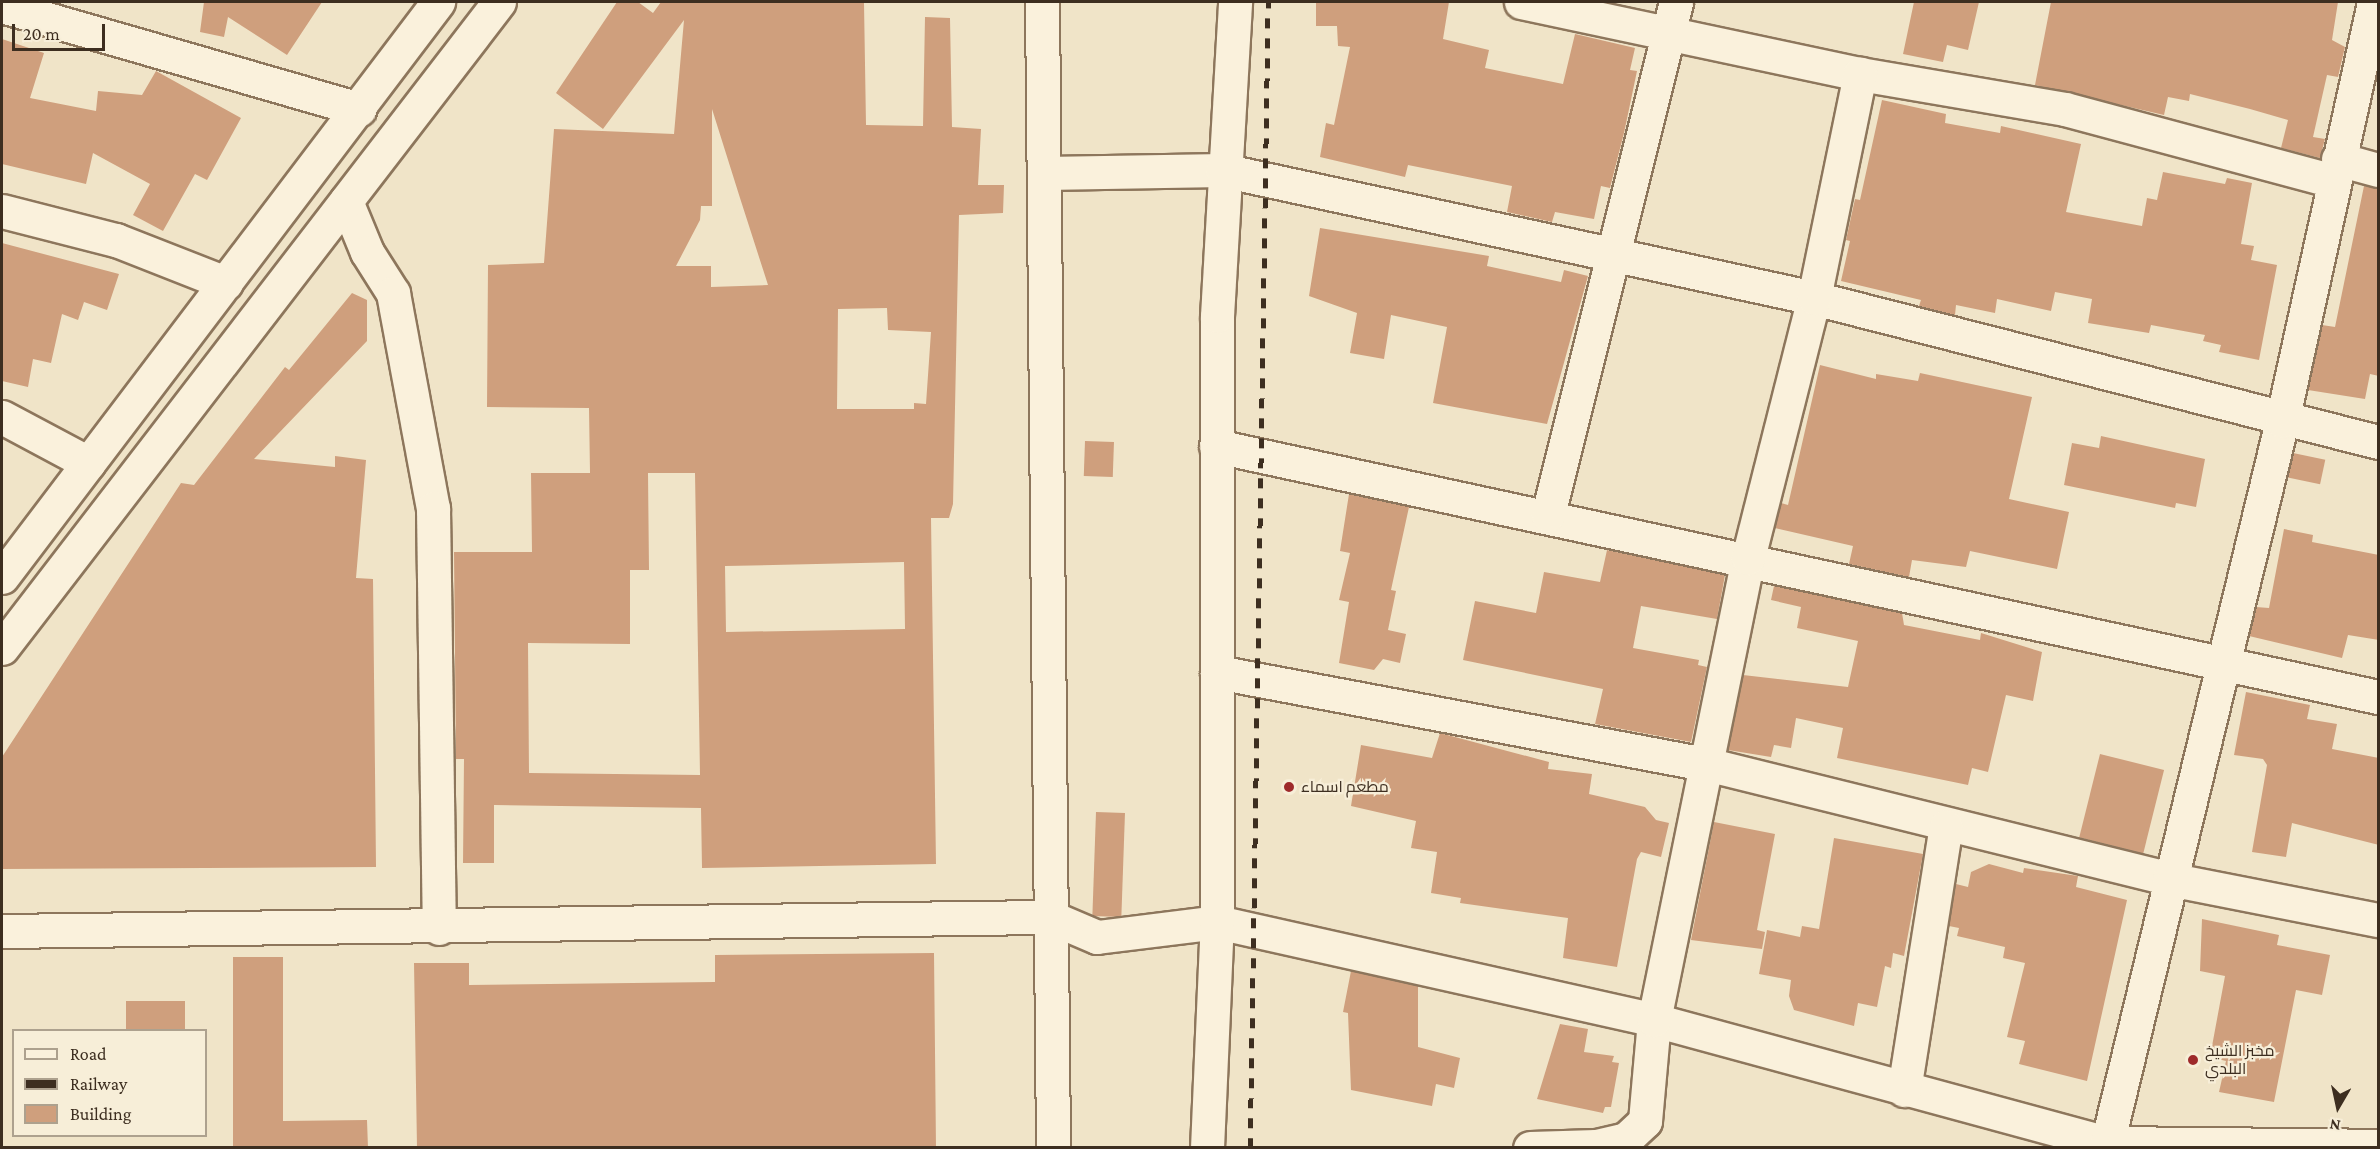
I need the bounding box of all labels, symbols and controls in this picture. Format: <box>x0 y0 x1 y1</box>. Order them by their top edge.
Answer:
scale bar <box>15 12 108 50</box>
text: 20 m <box>23 24 60 44</box>
place label: مطعم اسماء <box>1301 777 1389 797</box>
marker: مطعم اسماء <box>1282 780 1296 794</box>
legend <box>12 1029 207 1137</box>
place label: مخبز الشيخ البلدي <box>2205 1041 2275 1079</box>
text: Road <box>70 1044 107 1064</box>
marker: مخبز الشيخ البلدي <box>2186 1053 2200 1067</box>
text: Railway <box>70 1074 127 1094</box>
north arrow <box>2308 1077 2368 1137</box>
text: Building <box>70 1104 131 1124</box>
text: N <box>2328 1116 2342 1135</box>

